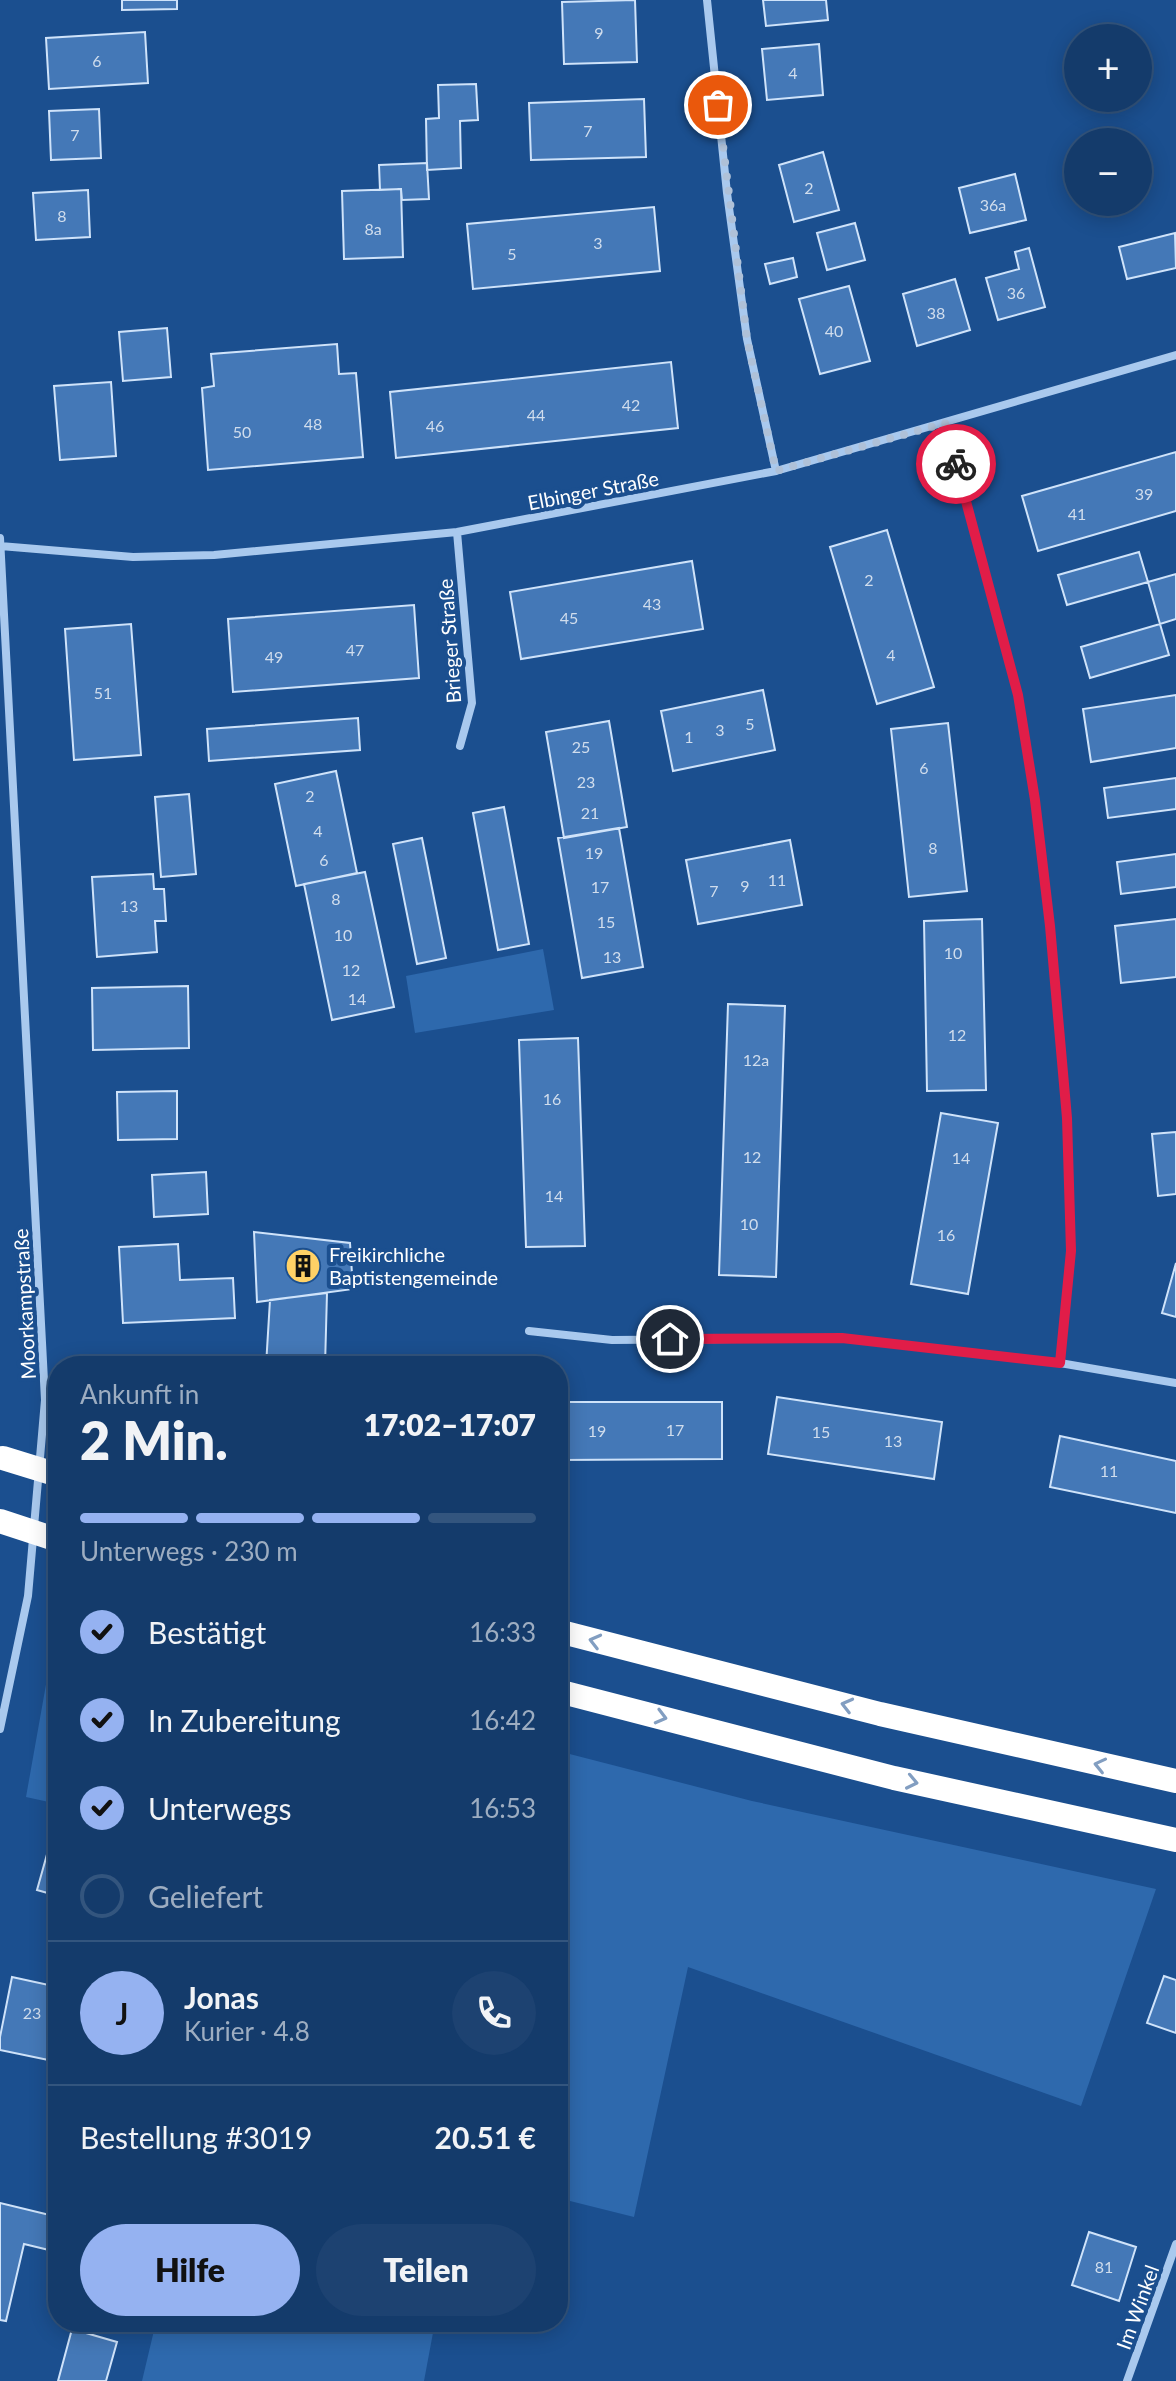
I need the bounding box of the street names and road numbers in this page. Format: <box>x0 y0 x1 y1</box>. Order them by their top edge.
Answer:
street label: Elbinger Straße <box>525 466 661 514</box>
street label: Brieger Straße <box>433 578 465 704</box>
street label: Moorkampstraße <box>8 1228 40 1380</box>
street label: Im Winkel <box>1111 2261 1163 2353</box>

